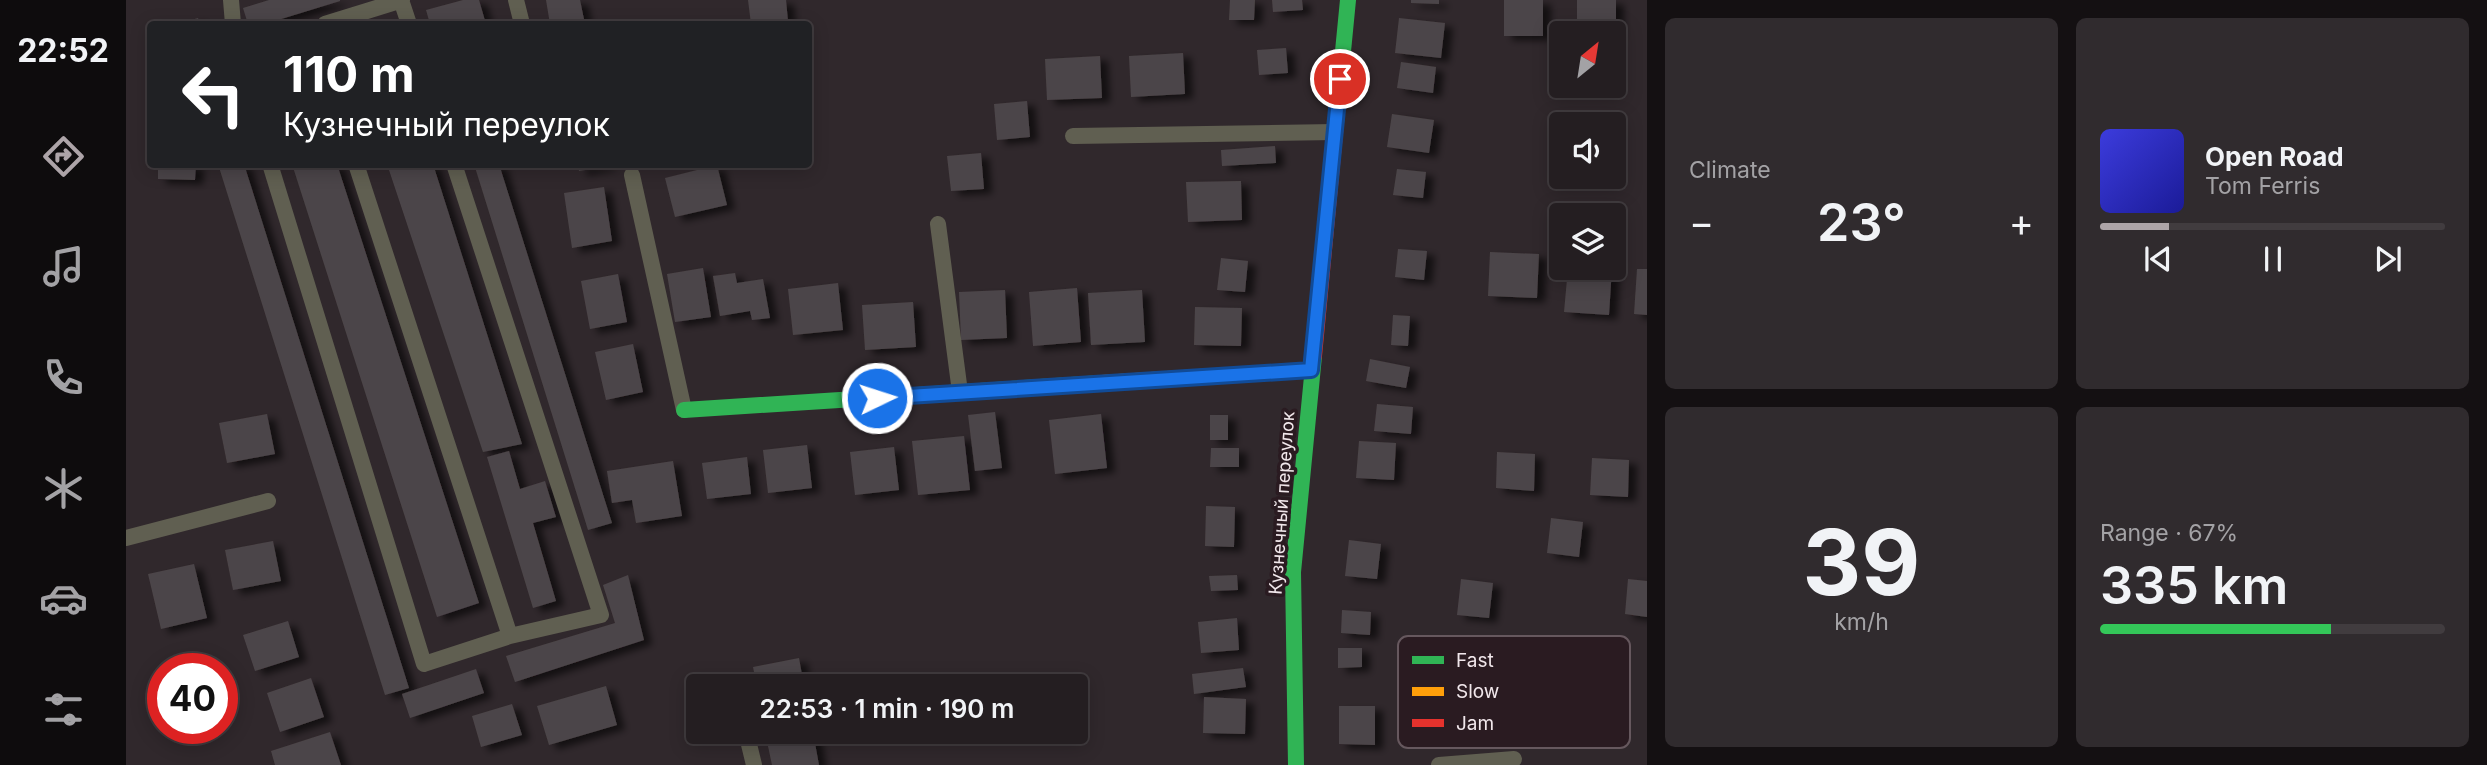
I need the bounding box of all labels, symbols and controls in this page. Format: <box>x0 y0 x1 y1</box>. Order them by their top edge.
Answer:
north arrow <box>1549 21 1626 98</box>
map controls <box>1549 21 1626 280</box>
text: 22:52 <box>17 31 109 70</box>
text: 110 m <box>283 45 415 104</box>
icon: left <box>168 49 259 140</box>
pin <box>1310 49 1370 109</box>
icon: arrive <box>1321 60 1359 98</box>
text: Кузнечный переулок <box>283 105 610 144</box>
button: sound <box>1549 112 1626 189</box>
icon: directions <box>39 132 88 181</box>
text: Open Road <box>2205 141 2344 172</box>
text: Climate <box>1689 156 1771 184</box>
text: Tom Ferris <box>2205 172 2320 200</box>
text: 23° <box>1817 191 1906 254</box>
text: − <box>1689 199 1714 245</box>
text: + <box>2009 199 2034 245</box>
button: layers <box>1549 203 1626 280</box>
icon: previous <box>2139 240 2177 278</box>
icon: pause <box>2254 240 2292 278</box>
icon: next <box>2369 240 2407 278</box>
icon: music <box>39 242 88 291</box>
icon: phone <box>39 353 88 402</box>
position arrow <box>840 361 914 435</box>
street label: Кузнечный переулок <box>1265 410 1298 595</box>
icon: climate <box>39 464 88 513</box>
text: 39 <box>1803 507 1920 617</box>
text: Range · 67% <box>2100 519 2238 547</box>
text: 335 km <box>2100 554 2288 617</box>
icon: car <box>39 574 88 623</box>
text: km/h <box>1834 608 1889 636</box>
legend <box>1398 636 1630 748</box>
text: Fast <box>1456 649 1494 672</box>
speed limit sign: 40 <box>147 653 238 744</box>
text: Slow <box>1456 680 1499 703</box>
icon: filters <box>39 685 88 734</box>
text: 22:53 · 1 min · 190 m <box>760 693 1014 724</box>
text: Jam <box>1456 712 1494 735</box>

